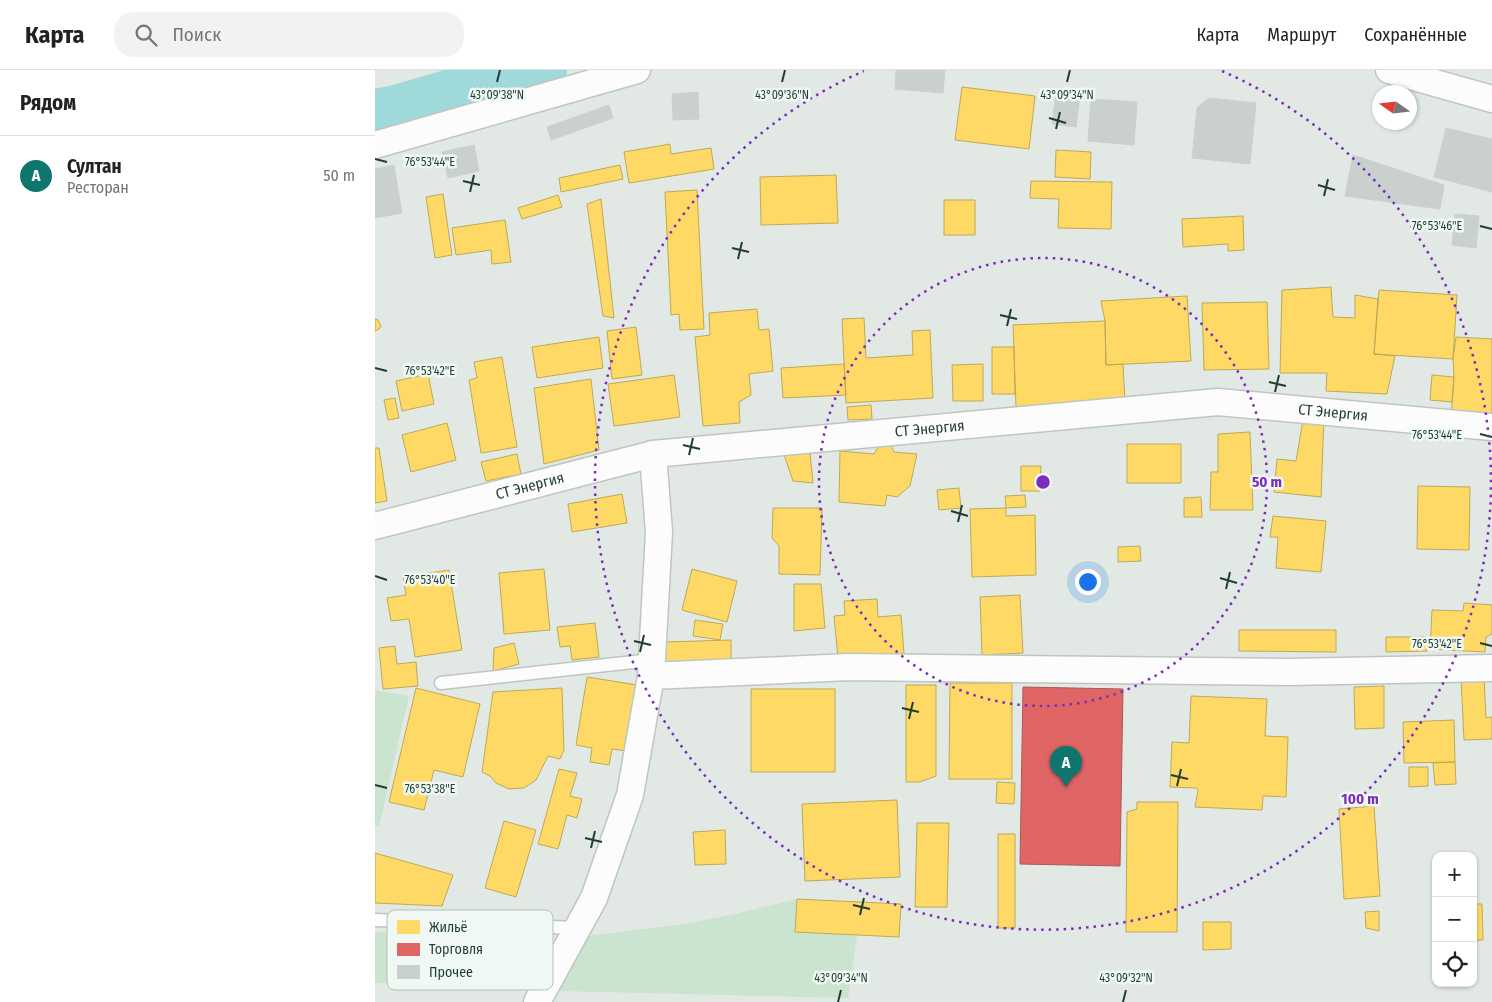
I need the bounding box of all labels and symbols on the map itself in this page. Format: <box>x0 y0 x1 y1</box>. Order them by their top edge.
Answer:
north arrow <box>1372 85 1417 130</box>
text: 43°09'38"N <box>470 88 524 102</box>
text: 43°09'36"N <box>755 88 809 102</box>
text: 43°09'34"N <box>1040 88 1094 102</box>
text: 76°53'44"E <box>405 155 455 169</box>
text: 76°53'46"E <box>1412 219 1463 233</box>
text: 76°53'42"E <box>405 364 455 378</box>
street label: СТ Энергия <box>1297 400 1369 425</box>
street label: СТ Энергия <box>894 416 965 441</box>
text: 76°53'44"E <box>1412 428 1462 442</box>
street label: СТ Энергия <box>494 468 566 503</box>
centre of rings <box>1034 473 1052 491</box>
text: 50 m <box>1252 473 1282 491</box>
your location <box>1075 569 1101 595</box>
text: 76°53'40"E <box>405 573 456 587</box>
text: 76°53'42"E <box>1412 637 1462 651</box>
pin: A <box>1050 746 1082 787</box>
text: 76°53'38"E <box>405 782 456 796</box>
text: 100 m <box>1341 790 1379 808</box>
legend <box>387 910 553 990</box>
text: Жильё <box>429 919 468 936</box>
text: Торговля <box>429 941 483 958</box>
text: Прочее <box>429 964 473 981</box>
text: 43°09'34"N <box>814 971 868 985</box>
text: 43°09'32"N <box>1099 971 1153 985</box>

